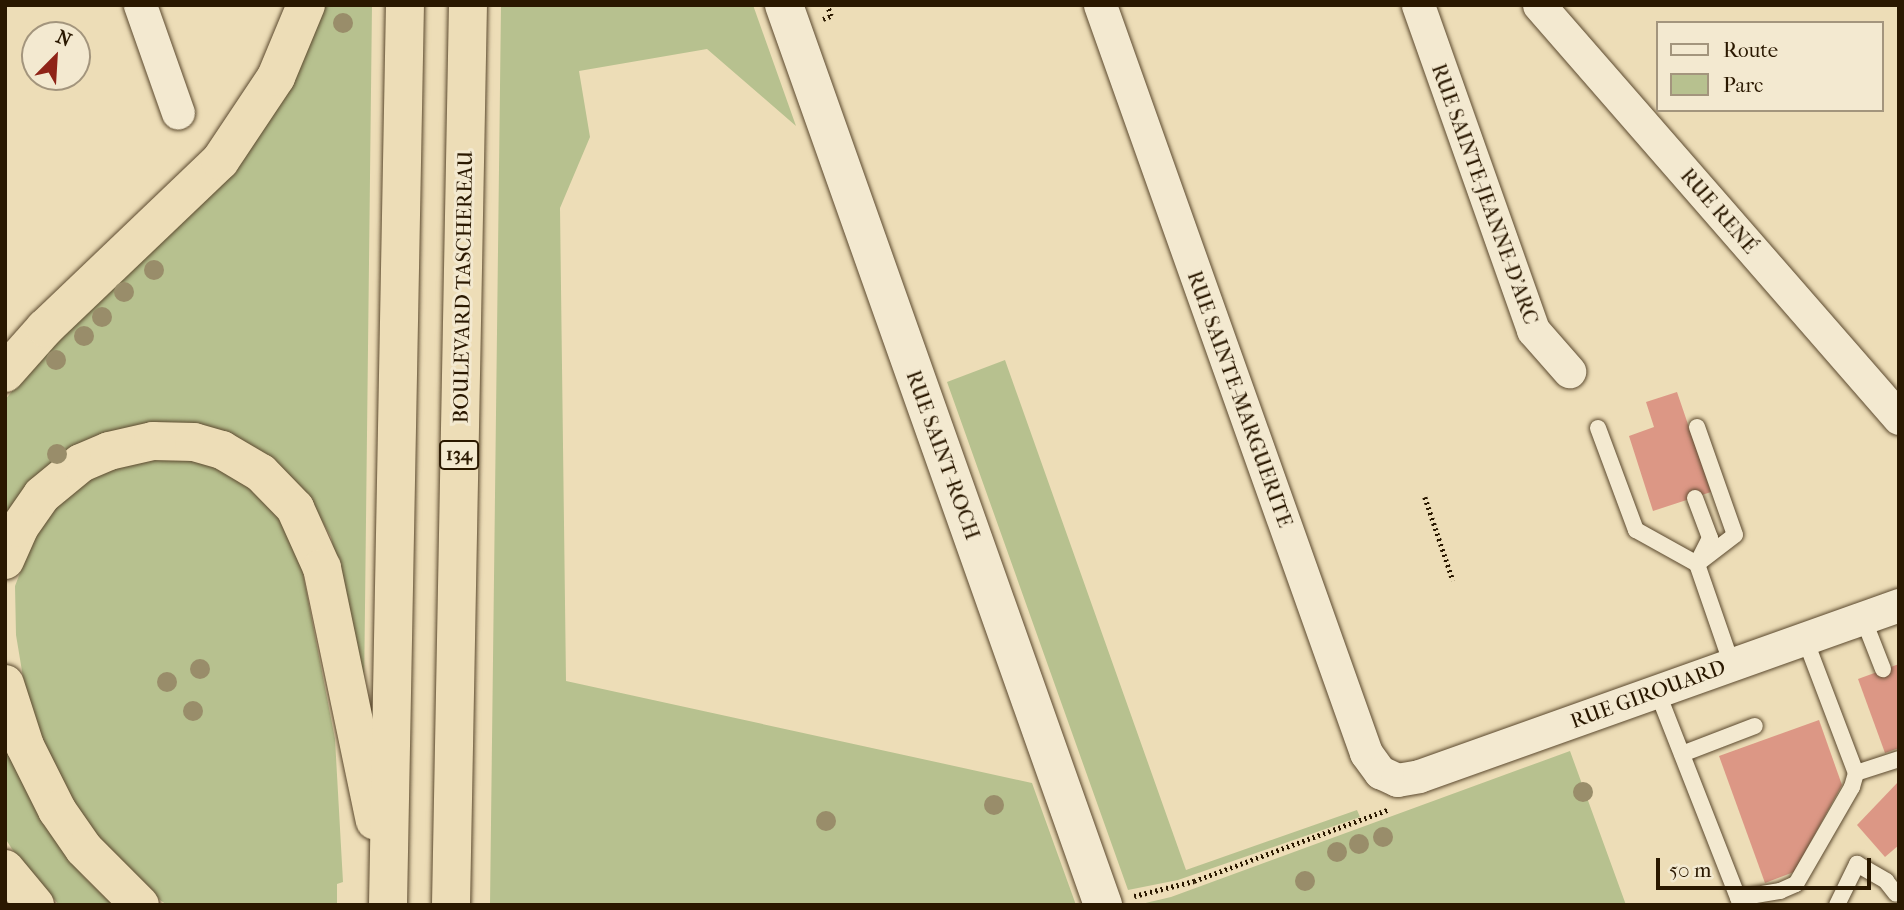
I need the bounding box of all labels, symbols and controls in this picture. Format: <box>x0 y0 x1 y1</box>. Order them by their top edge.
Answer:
north arrow <box>21 21 91 91</box>
legend <box>1656 21 1883 112</box>
text: N <box>53 26 75 52</box>
text: Route <box>1723 38 1778 62</box>
street label: RUE SAINTE-JEANNE-D'ARC <box>1426 60 1544 328</box>
text: Parc <box>1723 73 1763 97</box>
street label: BOULEVARD TASCHEREAU <box>448 150 478 424</box>
street label: RUE RENÉ <box>1675 163 1763 259</box>
street label: RUE SAINTE-MARGUERITE <box>1182 267 1298 531</box>
street label: RUE SAINT-ROCH <box>901 367 985 543</box>
road number: 134 <box>438 440 480 470</box>
street label: RUE GIROUARD <box>1567 654 1729 734</box>
scale bar <box>1659 844 1874 888</box>
text: 50 m <box>1669 858 1712 882</box>

